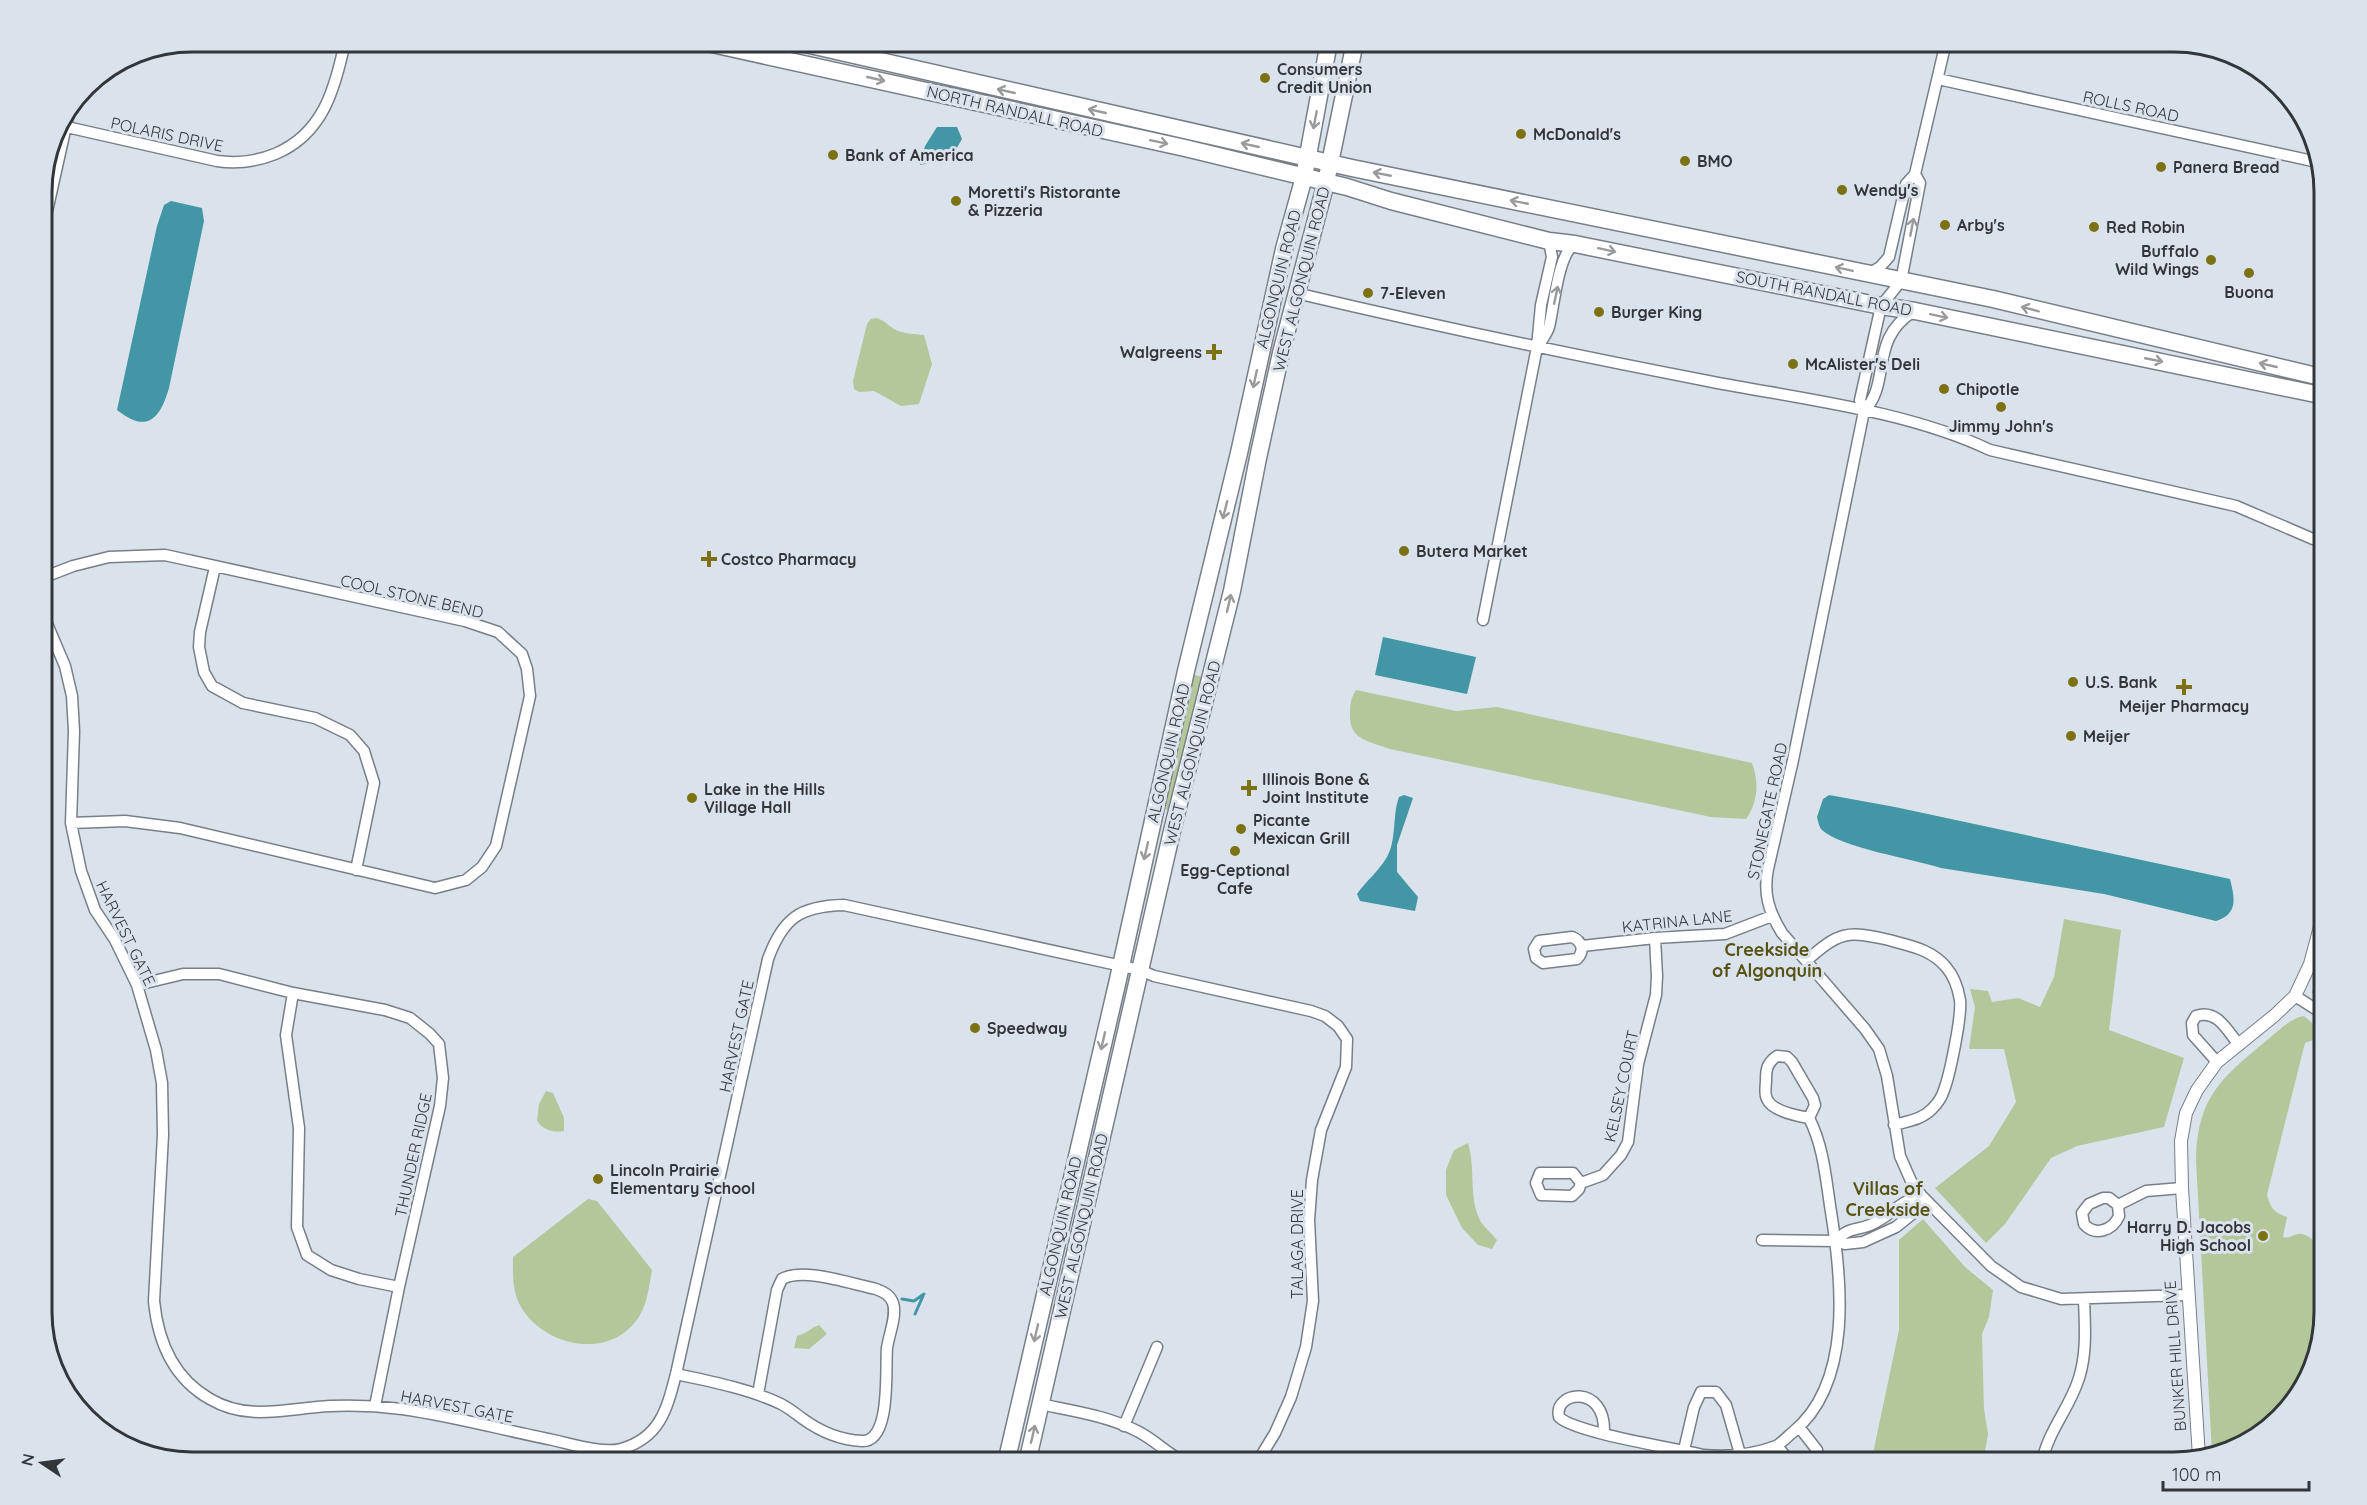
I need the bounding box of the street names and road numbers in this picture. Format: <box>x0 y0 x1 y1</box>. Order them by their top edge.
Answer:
street label: NORTH RANDALL ROAD <box>925 81 1105 141</box>
street label: ROLLS ROAD <box>2081 86 2181 126</box>
street label: POLARIS DRIVE <box>109 112 225 156</box>
street label: WEST ALGONQUIN ROAD <box>1268 185 1334 373</box>
street label: ALGONQUIN ROAD <box>1251 208 1305 350</box>
street label: SOUTH RANDALL ROAD <box>1734 266 1914 320</box>
street label: COOL STONE BEND <box>339 570 485 622</box>
street label: WEST ALGONQUIN ROAD <box>1159 659 1225 847</box>
street label: ALGONQUIN ROAD <box>1142 681 1194 825</box>
street label: STONEGATE ROAD <box>1743 741 1791 881</box>
street label: HARVEST GATE <box>92 877 160 989</box>
street label: KATRINA LANE <box>1621 905 1733 937</box>
street label: HARVEST GATE <box>714 978 758 1094</box>
street label: KELSEY COURT <box>1599 1028 1643 1144</box>
street label: THUNDER RIDGE <box>390 1091 436 1219</box>
street label: WEST ALGONQUIN ROAD <box>1050 1131 1112 1321</box>
street label: ALGONQUIN ROAD <box>1034 1154 1086 1298</box>
street label: TALAGA DRIVE <box>1287 1189 1307 1299</box>
street label: BUNKER HILL DRIVE <box>2160 1280 2190 1432</box>
street label: HARVEST GATE <box>399 1385 515 1427</box>

